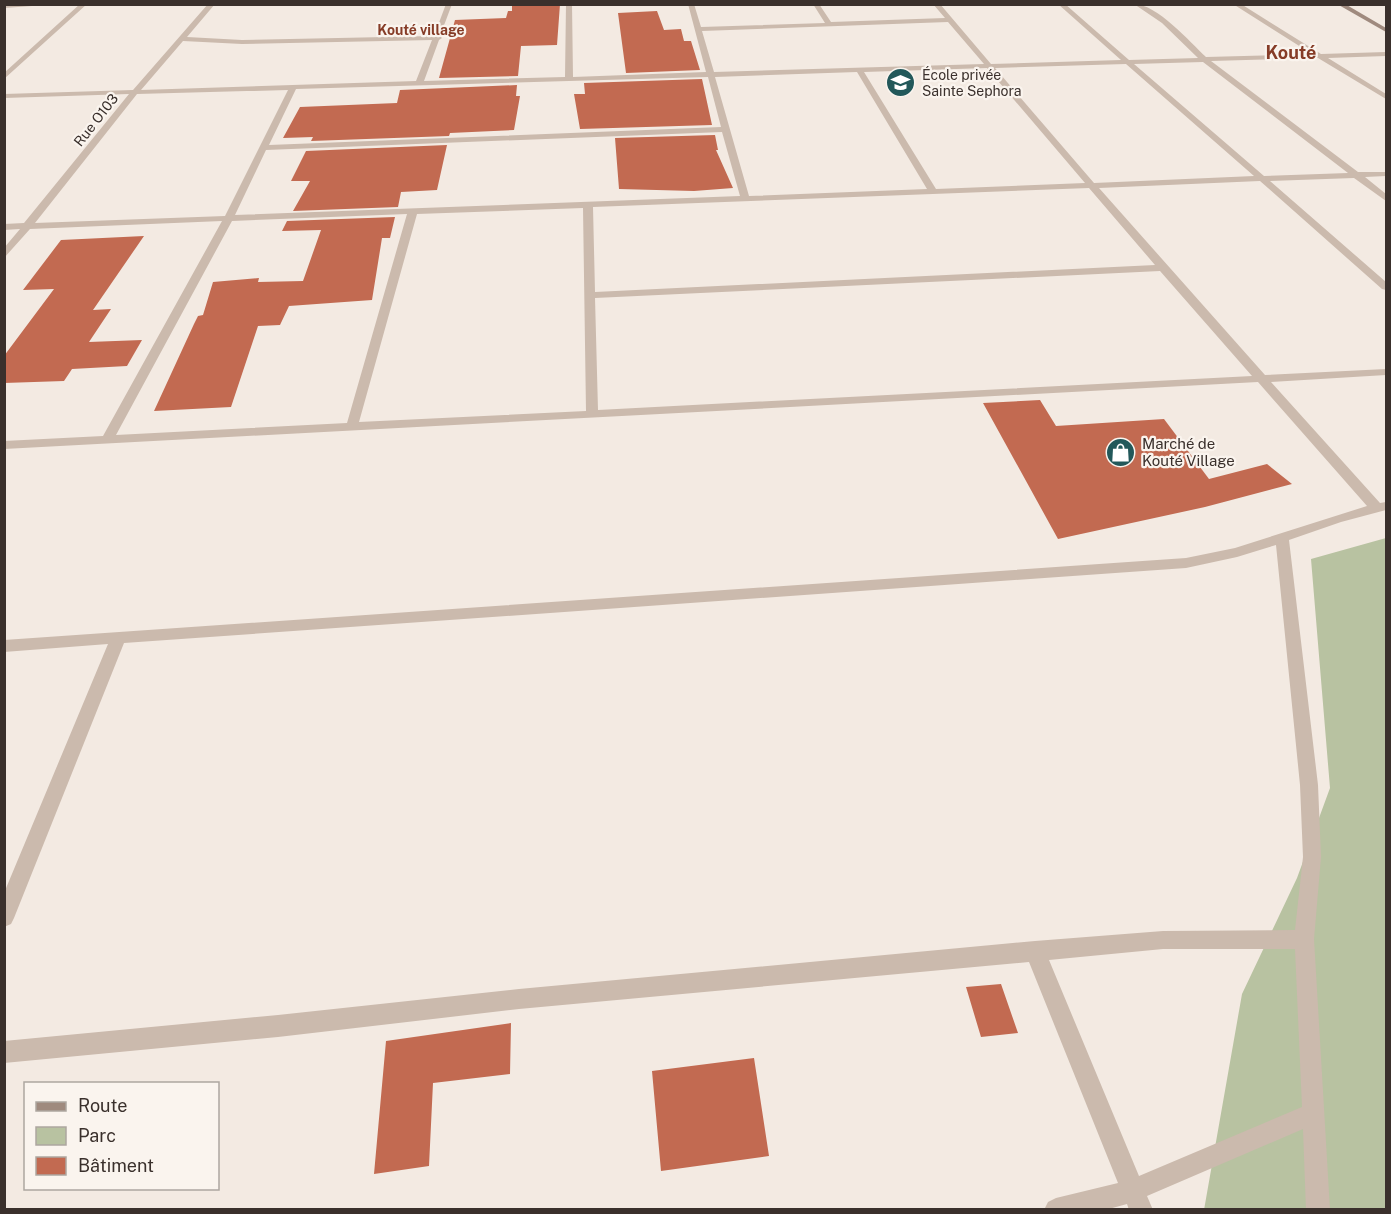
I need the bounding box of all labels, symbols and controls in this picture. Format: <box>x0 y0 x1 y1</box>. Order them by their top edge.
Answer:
district label: Kouté village <box>377 22 465 38</box>
district label: Kouté <box>1266 42 1316 63</box>
place label: École privée Sainte Sephora <box>922 66 1022 99</box>
school or university icon: École privée Sainte Sephora <box>885 67 917 99</box>
street label: Rue O103 <box>71 91 121 149</box>
place label: Marché de Kouté Village <box>1142 435 1235 469</box>
shop icon: Marché de Kouté Village <box>1105 436 1137 468</box>
legend <box>24 1082 219 1190</box>
text: Route <box>78 1095 127 1116</box>
text: Parc <box>78 1125 116 1146</box>
text: Bâtiment <box>78 1155 154 1176</box>

